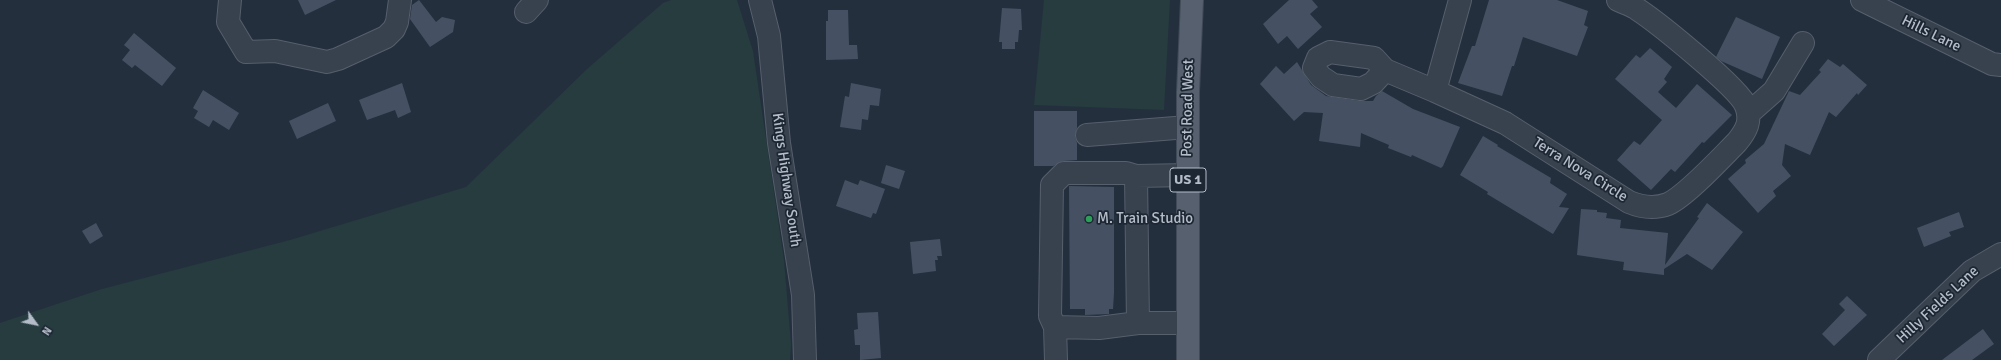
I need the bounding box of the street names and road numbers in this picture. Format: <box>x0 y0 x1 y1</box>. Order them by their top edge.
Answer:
street label: Hills Lane <box>1898 12 1964 56</box>
street label: Post Road West <box>1178 59 1198 157</box>
street label: Kings Highway South <box>768 112 804 248</box>
street label: Terra Nova Circle <box>1529 134 1631 206</box>
road number: US 1 <box>1170 168 1206 192</box>
street label: Hilly Fields Lane <box>1893 262 1983 348</box>

